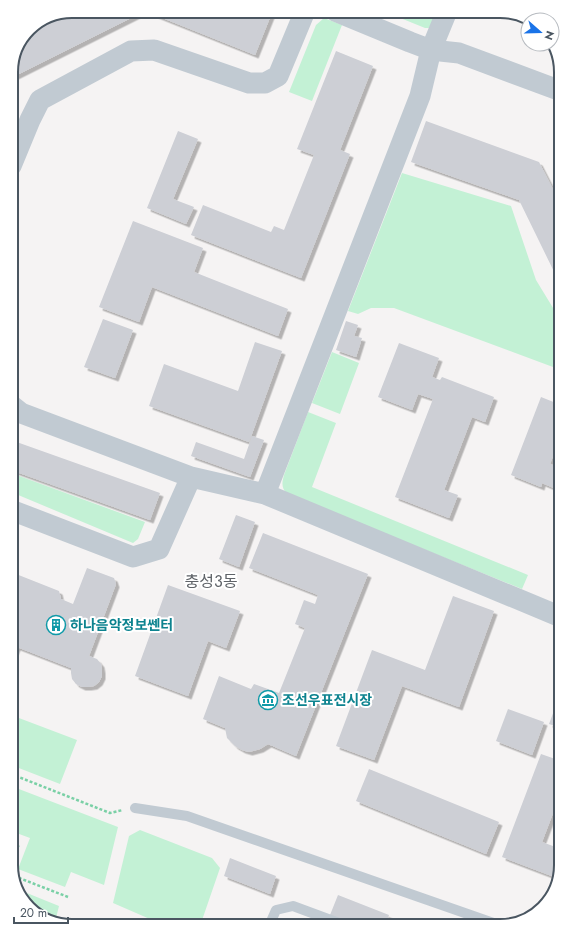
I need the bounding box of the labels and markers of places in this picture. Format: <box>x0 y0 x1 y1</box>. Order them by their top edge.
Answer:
building icon: 하나음악정보쎈터 <box>45 614 67 636</box>
place label: 하나음악정보쎈터 <box>70 615 173 635</box>
museum icon: 조선우표전시장 <box>257 689 279 711</box>
place label: 조선우표전시장 <box>282 690 372 710</box>

